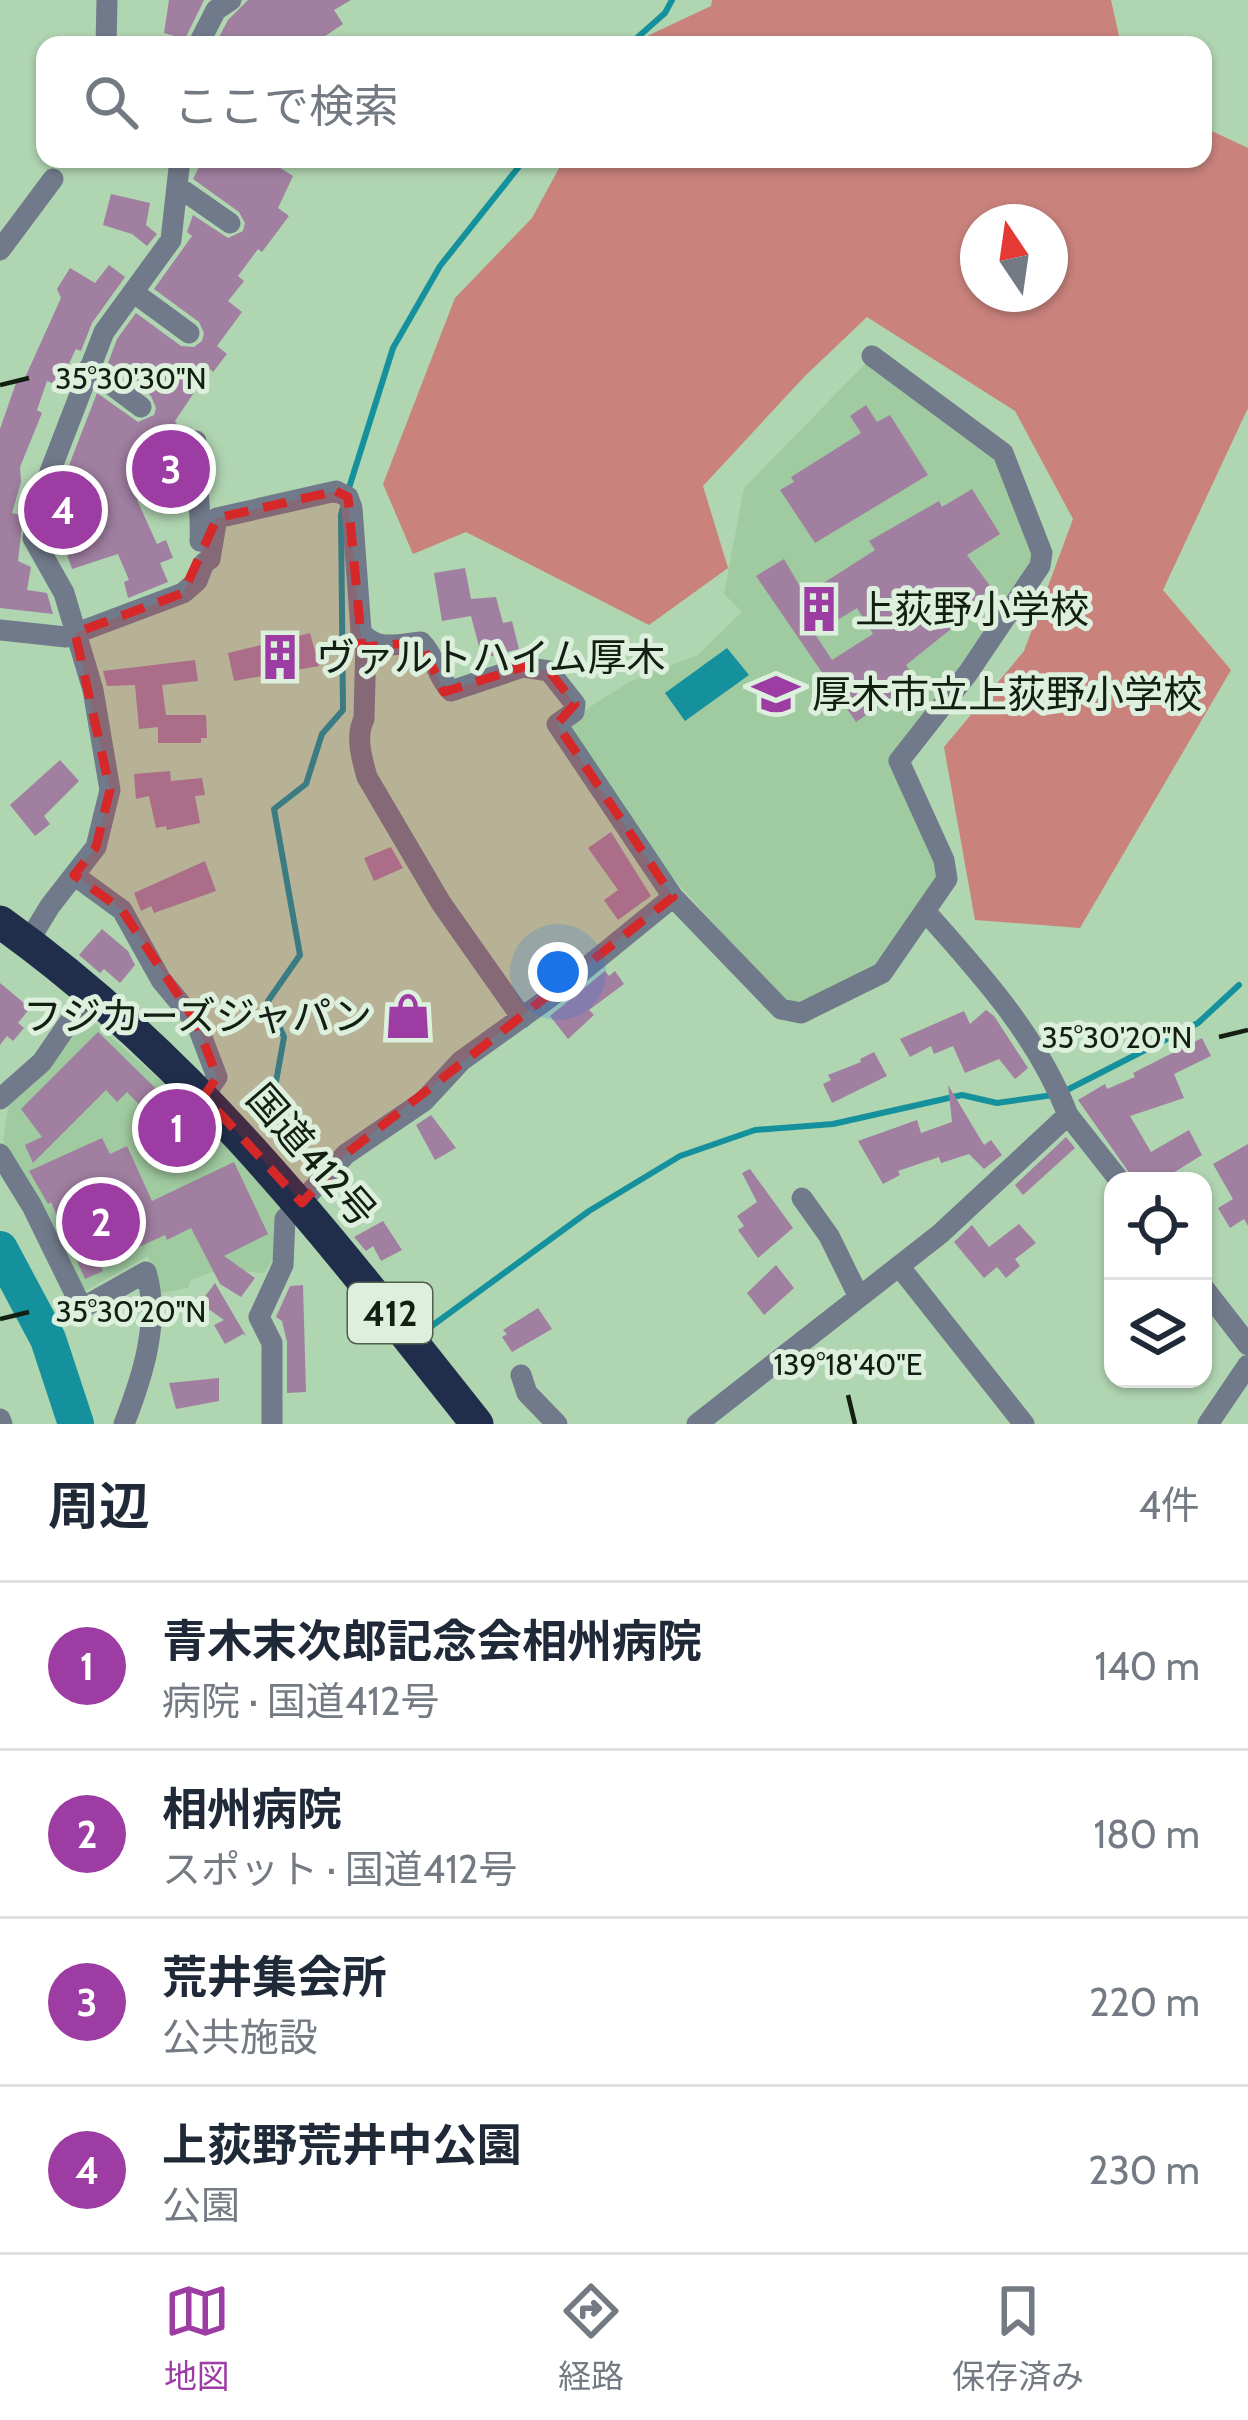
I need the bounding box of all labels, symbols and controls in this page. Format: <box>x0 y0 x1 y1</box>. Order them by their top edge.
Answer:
search box <box>36 36 1212 168</box>
icon: search <box>78 69 144 135</box>
text: ここで検索 <box>174 79 399 133</box>
north arrow <box>960 204 1068 312</box>
text: 35°30'30"N <box>55 360 207 397</box>
pin: 3 <box>132 424 210 514</box>
pin: 4 <box>24 465 102 555</box>
building icon: 上荻野小学校 <box>794 584 844 634</box>
place label: 上荻野小学校 <box>855 585 1089 633</box>
building icon: ヴァルトハイム厚木 <box>255 632 305 682</box>
place label: ヴァルトハイム厚木 <box>316 633 665 681</box>
school or university icon: 厚木市立上荻野小学校 <box>751 669 801 719</box>
place label: 厚木市立上荻野小学校 <box>812 670 1202 718</box>
your location <box>528 942 588 1002</box>
shop icon: フジカーズジャパン <box>383 991 433 1041</box>
place label: フジカーズジャパン <box>23 992 372 1040</box>
text: 35°30'20"N <box>1042 1019 1192 1056</box>
street label: 国道412号 <box>237 1074 387 1236</box>
pin: 1 <box>138 1083 216 1173</box>
map controls <box>1104 1172 1212 1388</box>
button: locate <box>1104 1172 1212 1280</box>
pin: 2 <box>62 1177 140 1267</box>
button: layers <box>1104 1280 1212 1388</box>
road number: 412 <box>348 1283 432 1343</box>
text: 35°30'20"N <box>56 1293 206 1330</box>
text: 139°18'40"E <box>774 1346 922 1383</box>
text: 周辺 <box>48 1475 150 1537</box>
text: 4件 <box>1138 1481 1200 1529</box>
text: 青木末次郎記念会相州病院 <box>162 1614 702 1668</box>
text: 1 <box>80 1642 94 1690</box>
text: 140 m <box>1095 1642 1200 1690</box>
text: 病院 · 国道412号 <box>162 1677 440 1725</box>
text: 相州病院 <box>162 1782 342 1836</box>
text: 2 <box>77 1810 97 1858</box>
text: 180 m <box>1093 1810 1200 1858</box>
text: スポット · 国道412号 <box>162 1845 518 1893</box>
text: 荒井集会所 <box>162 1950 387 2004</box>
text: 3 <box>76 1978 98 2026</box>
text: 220 m <box>1089 1978 1200 2026</box>
text: 公共施設 <box>162 2013 318 2061</box>
text: 上荻野荒井中公園 <box>162 2118 522 2172</box>
text: 4 <box>75 2146 99 2194</box>
text: 230 m <box>1088 2146 1200 2194</box>
text: 公園 <box>162 2181 240 2229</box>
tab: 地図 <box>164 2278 230 2398</box>
tab: 経路 <box>558 2278 624 2398</box>
tab: 保存済み <box>952 2278 1084 2398</box>

